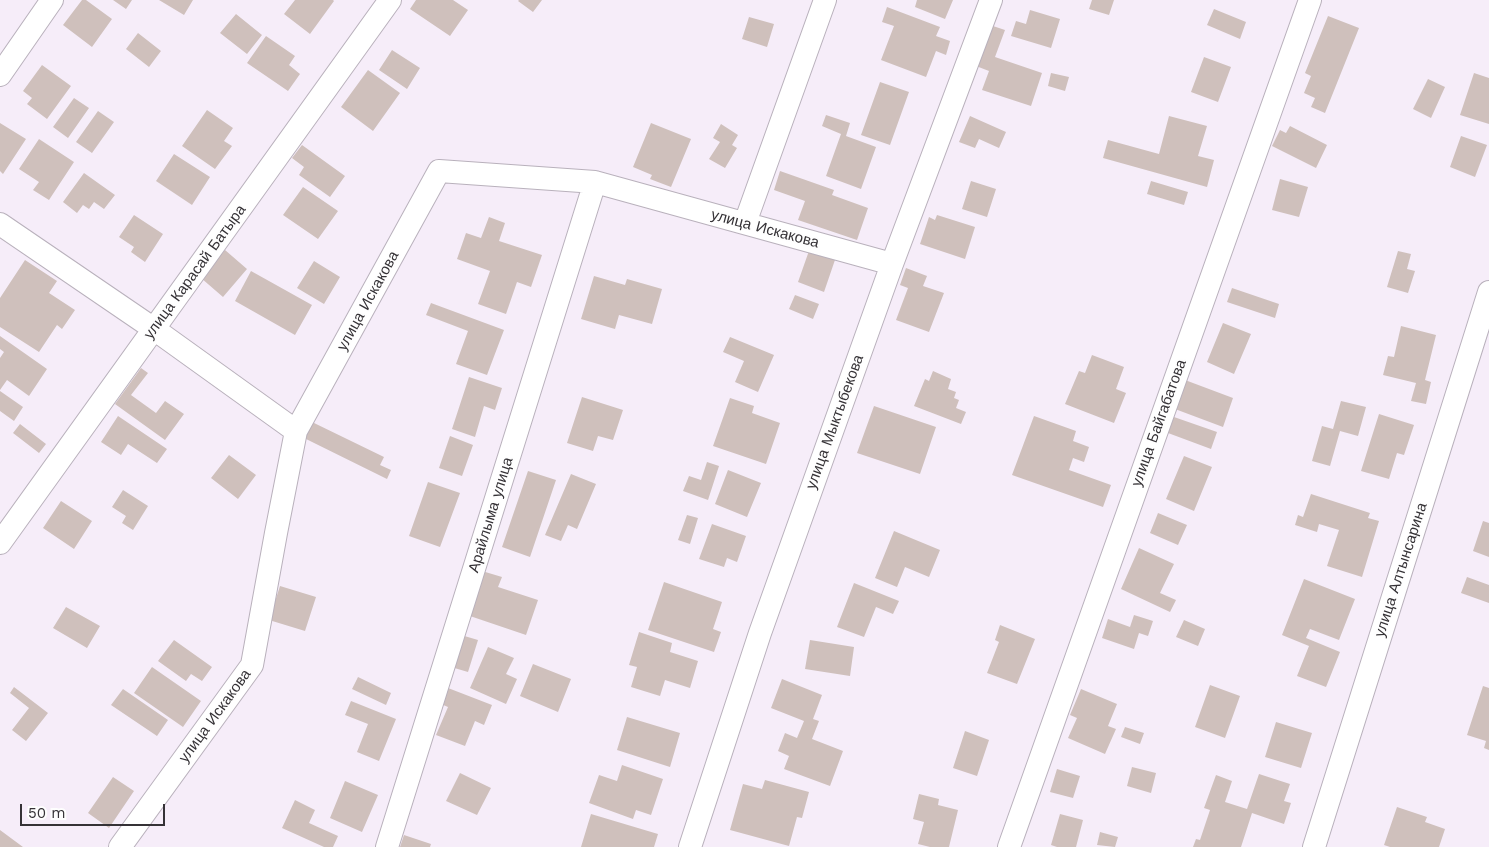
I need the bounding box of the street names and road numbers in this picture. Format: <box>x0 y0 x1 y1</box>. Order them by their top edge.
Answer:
street label: улица Карасай Батыра <box>140 201 250 343</box>
street label: улица Искакова <box>709 206 821 252</box>
street label: улица Искакова <box>333 248 403 354</box>
street label: улица Мыктыбекова <box>802 352 868 492</box>
street label: улица Байгабатова <box>1128 357 1190 489</box>
street label: Арайлыма улица <box>465 455 517 575</box>
street label: улица Алтынсарина <box>1371 501 1431 639</box>
street label: улица Искакова <box>175 666 255 766</box>

